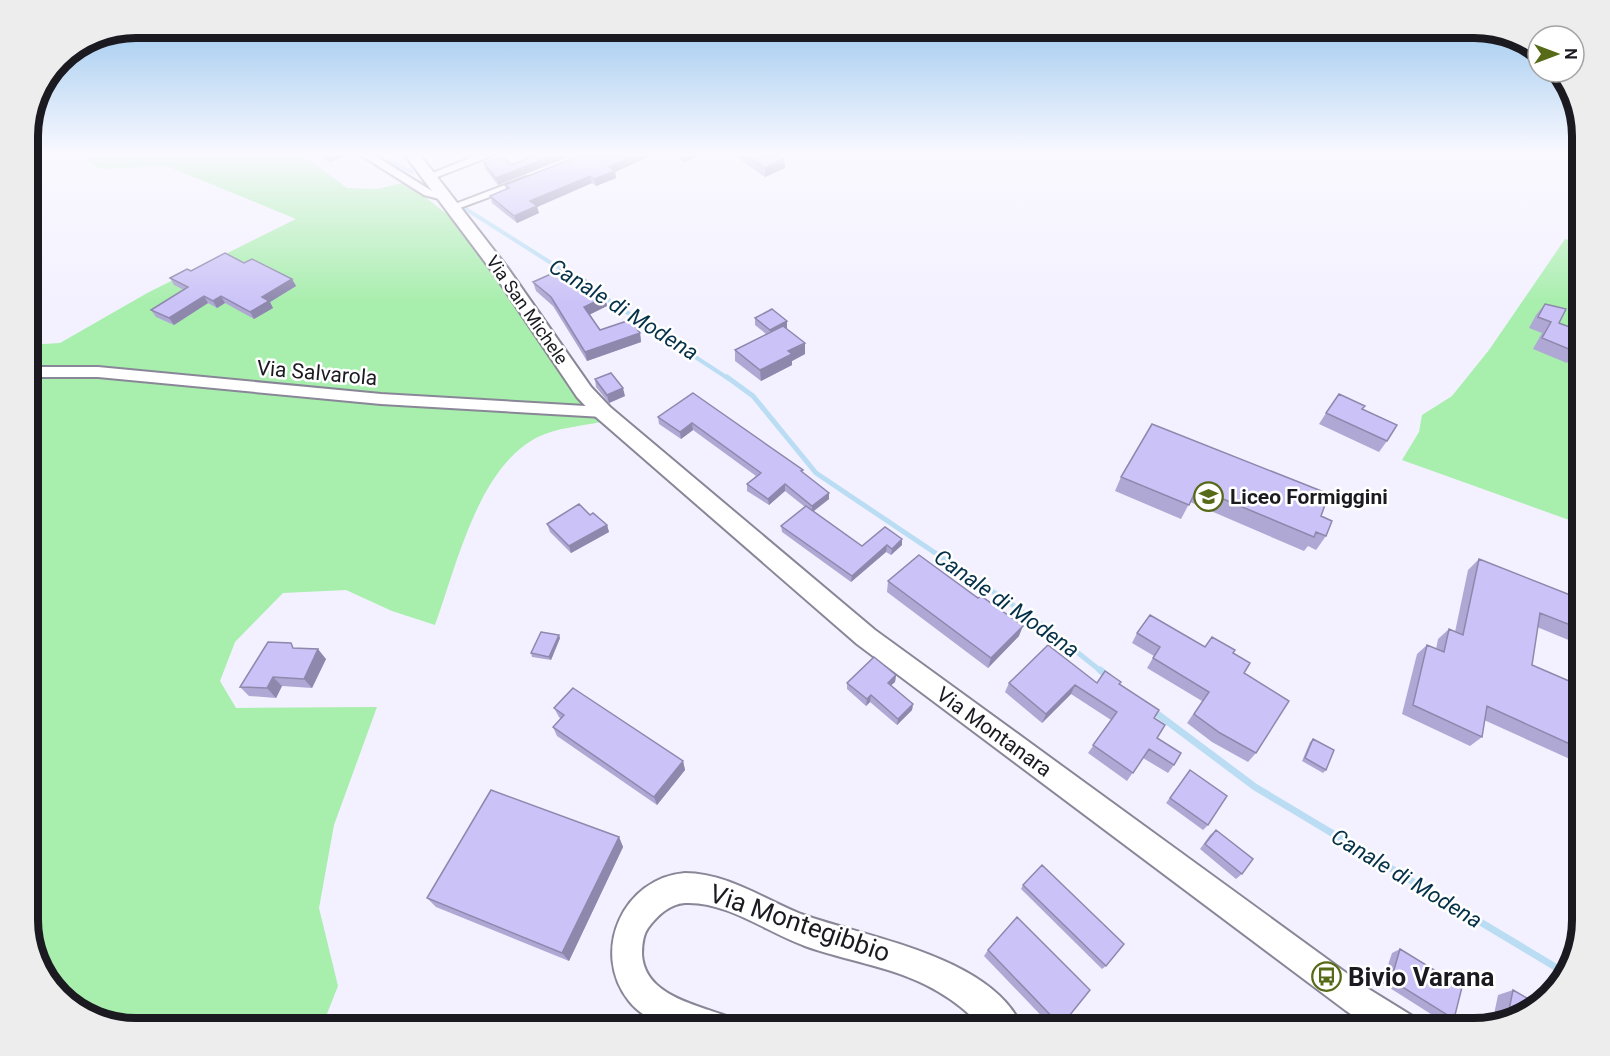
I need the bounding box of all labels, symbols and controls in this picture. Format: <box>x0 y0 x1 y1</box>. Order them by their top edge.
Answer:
north arrow <box>1526 24 1586 84</box>
text: N <box>1561 48 1580 60</box>
street label: Via San Michele <box>482 251 573 368</box>
water label: Canale di Modena <box>545 254 703 365</box>
street label: Via Salvarola <box>256 356 378 390</box>
school or university icon: Liceo Formiggini <box>1193 481 1225 513</box>
place label: Liceo Formiggini <box>1230 485 1388 509</box>
water label: Canale di Modena <box>930 544 1084 663</box>
street label: Via Montanara <box>932 682 1056 782</box>
water label: Canale di Modena <box>1327 824 1486 933</box>
street label: Via Montegibbio <box>706 878 894 968</box>
bus stop icon: Bivio Varana <box>1311 961 1343 993</box>
place label: Bivio Varana <box>1348 962 1495 992</box>

